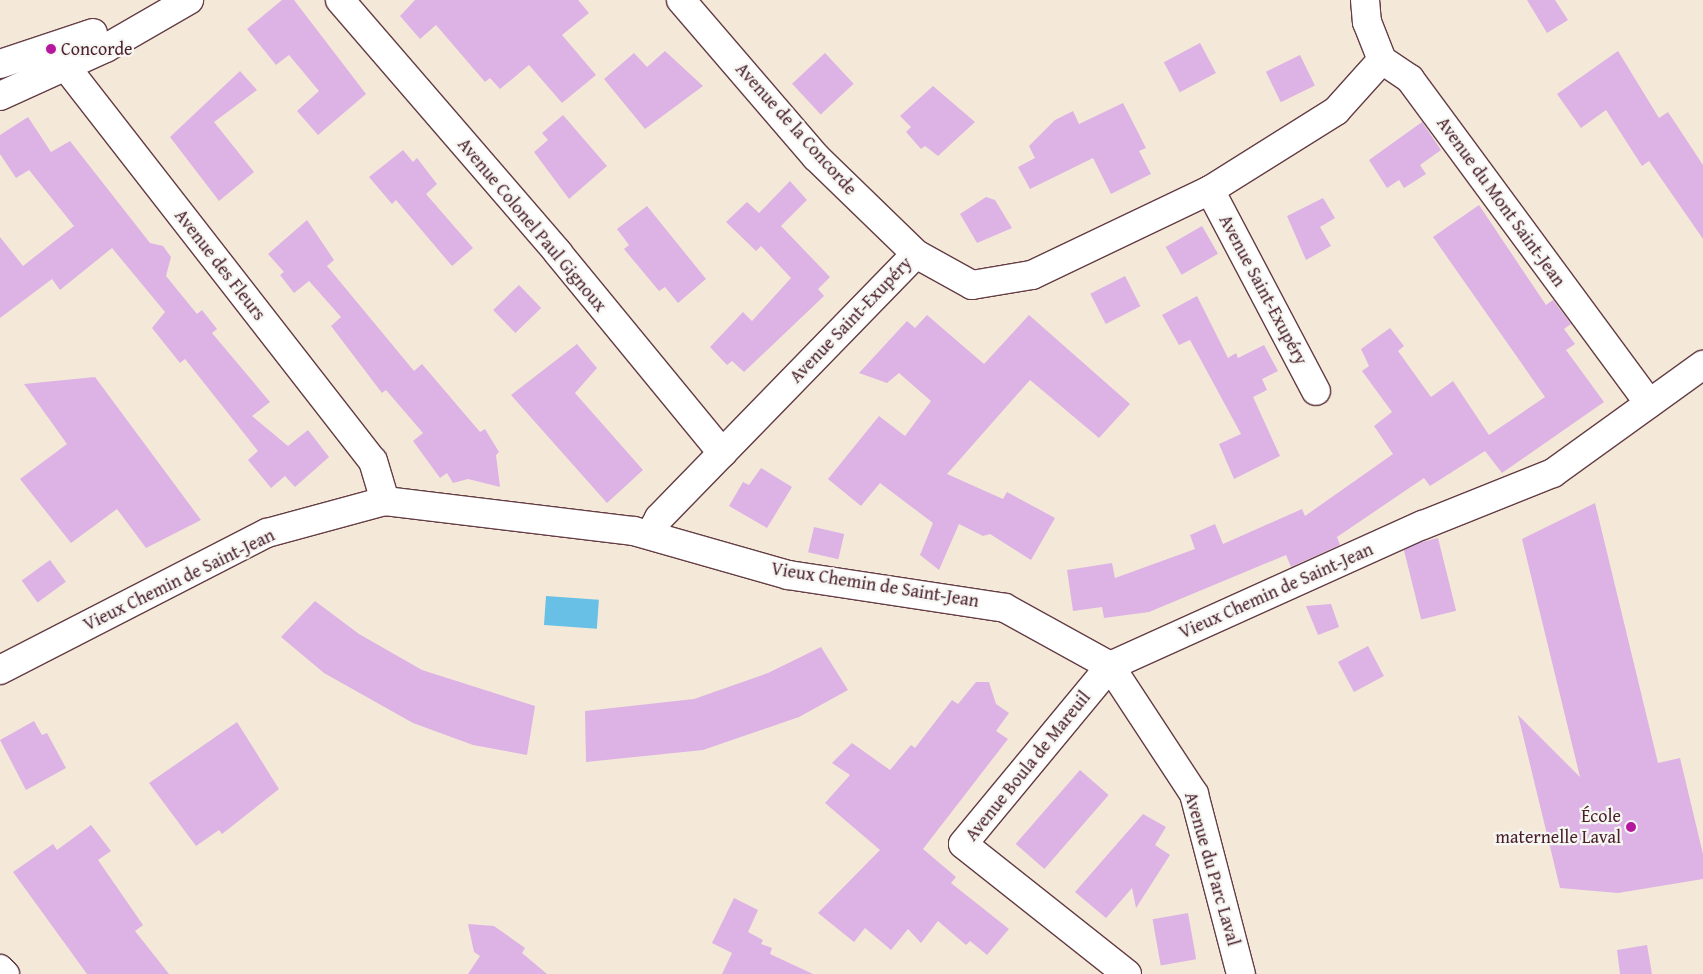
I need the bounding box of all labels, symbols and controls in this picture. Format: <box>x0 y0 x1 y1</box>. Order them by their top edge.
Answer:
place label: Concorde <box>61 38 133 60</box>
marker: Concorde <box>45 43 57 55</box>
street label: Avenue de la Concorde <box>731 58 861 200</box>
street label: Avenue du Mont Saint-Jean <box>1432 113 1570 291</box>
street label: Avenue Colonel Paul Gignoux <box>453 134 611 316</box>
street label: Avenue des Fleurs <box>170 205 270 325</box>
street label: Avenue Saint-Exupéry <box>1214 211 1312 369</box>
street label: Avenue Saint-Exupéry <box>785 252 917 388</box>
street label: Vieux Chemin de Saint-Jean <box>80 524 278 636</box>
street label: Vieux Chemin de Saint-Jean <box>1176 538 1376 644</box>
street label: Vieux Chemin de Saint-Jean <box>770 558 980 612</box>
street label: Avenue Boula de Mareuil <box>961 687 1095 845</box>
street label: Avenue du Parc Laval <box>1180 790 1244 948</box>
place label: École maternelle Laval <box>1495 806 1621 849</box>
marker: École maternelle Laval <box>1625 821 1637 833</box>

